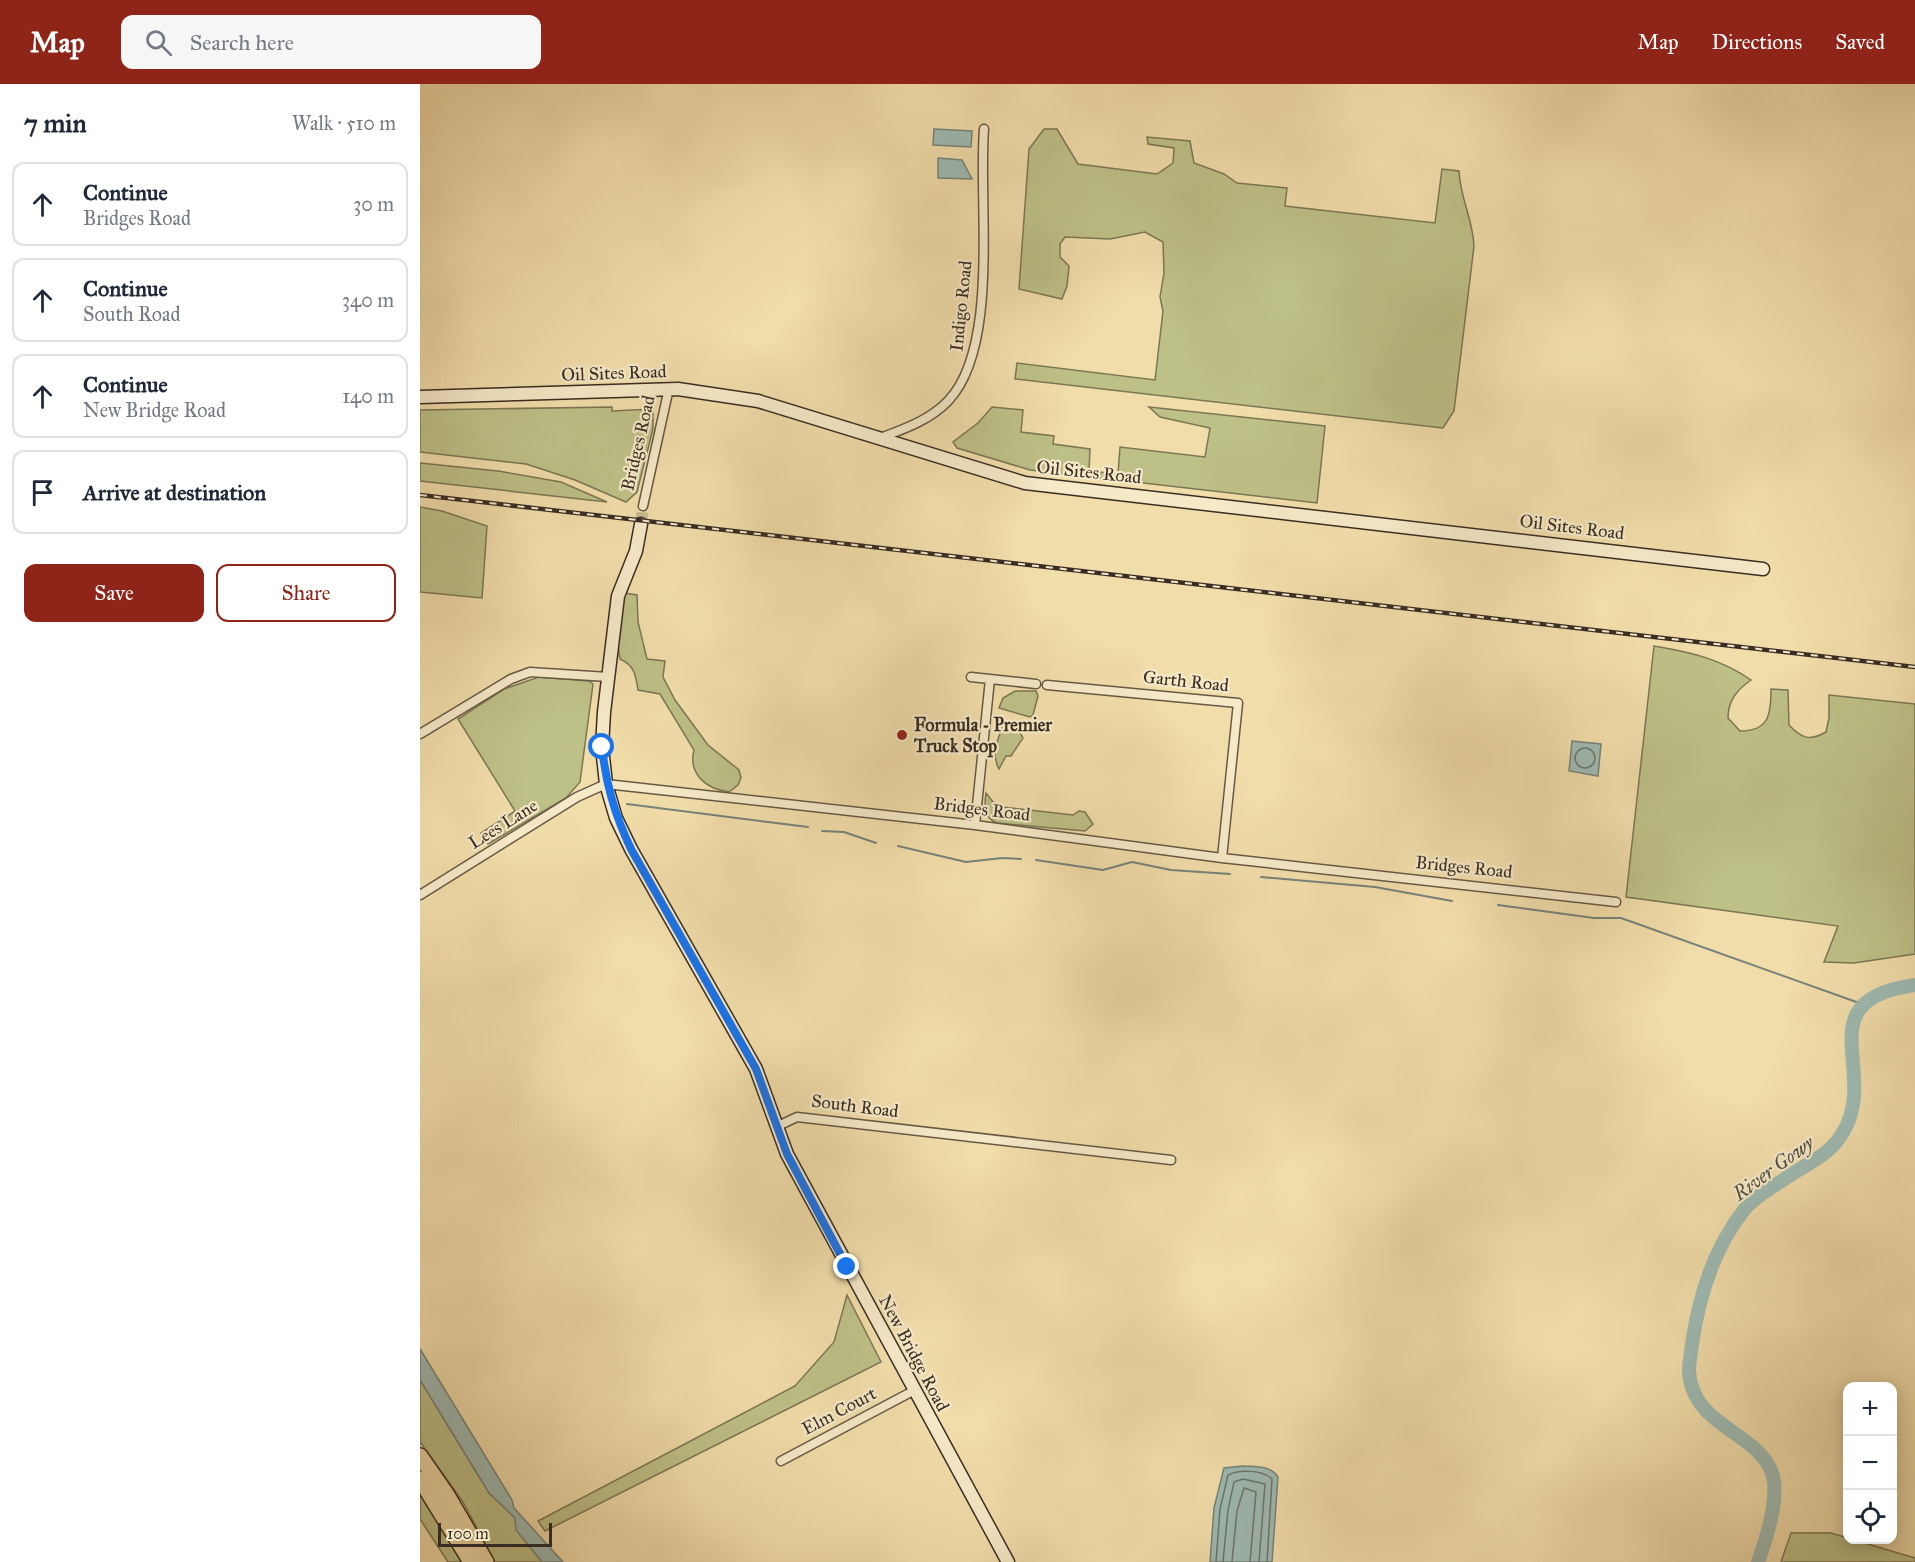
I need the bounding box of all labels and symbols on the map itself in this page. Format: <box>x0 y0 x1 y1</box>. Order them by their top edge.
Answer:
street label: Indigo Road <box>945 259 978 353</box>
street label: Oil Sites Road <box>561 360 667 386</box>
street label: Bridges Road <box>616 393 661 493</box>
street label: Oil Sites Road <box>1035 456 1143 488</box>
street label: Oil Sites Road <box>1518 510 1626 544</box>
street label: Garth Road <box>1142 666 1230 696</box>
place label: Formula - Premier Truck Stop <box>913 714 1053 758</box>
marker: Formula - Premier Truck Stop <box>895 728 909 742</box>
route start <box>588 733 614 759</box>
street label: Bridges Road <box>932 792 1032 827</box>
street label: Lees Lane <box>465 794 541 854</box>
street label: Bridges Road <box>1414 851 1513 884</box>
street label: South Road <box>810 1090 900 1122</box>
water label: River Gowy <box>1727 1130 1819 1206</box>
route end <box>833 1253 859 1279</box>
street label: New Bridge Road <box>873 1291 954 1415</box>
street label: Elm Court <box>798 1382 880 1440</box>
scale bar <box>438 1520 552 1548</box>

